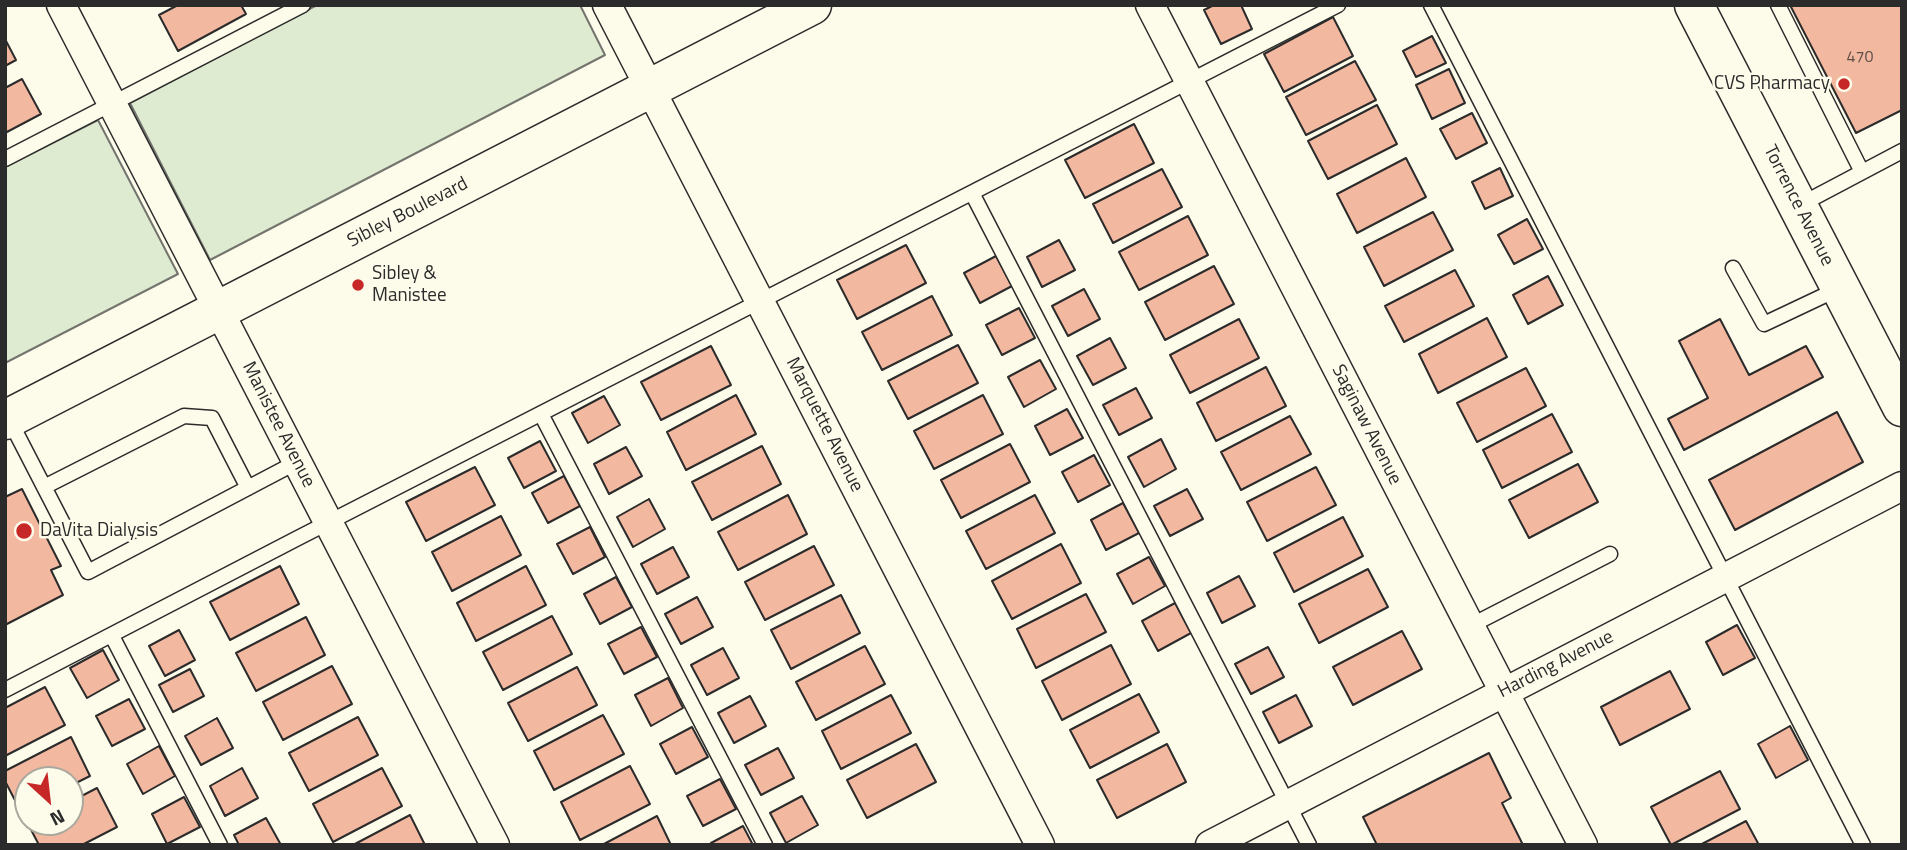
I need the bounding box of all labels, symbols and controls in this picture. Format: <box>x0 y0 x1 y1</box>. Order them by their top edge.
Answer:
house number: 470 <box>1847 48 1873 68</box>
place label: CVS Pharmacy <box>1714 73 1830 95</box>
marker: CVS Pharmacy <box>1836 76 1852 92</box>
street label: Torrence Avenue <box>1758 142 1838 270</box>
street label: Sibley Boulevard <box>344 173 472 253</box>
place label: Sibley & Manistee <box>372 263 447 307</box>
marker: Sibley & Manistee <box>350 277 366 293</box>
street label: Marquette Avenue <box>780 354 868 496</box>
street label: Manistee Avenue <box>236 358 320 492</box>
street label: Saginaw Avenue <box>1326 361 1406 489</box>
place label: DaVita Dialysis <box>40 520 158 542</box>
marker: DaVita Dialysis <box>14 521 34 541</box>
street label: Harding Avenue <box>1494 626 1618 704</box>
north arrow <box>14 766 84 836</box>
text: N <box>45 802 70 834</box>

